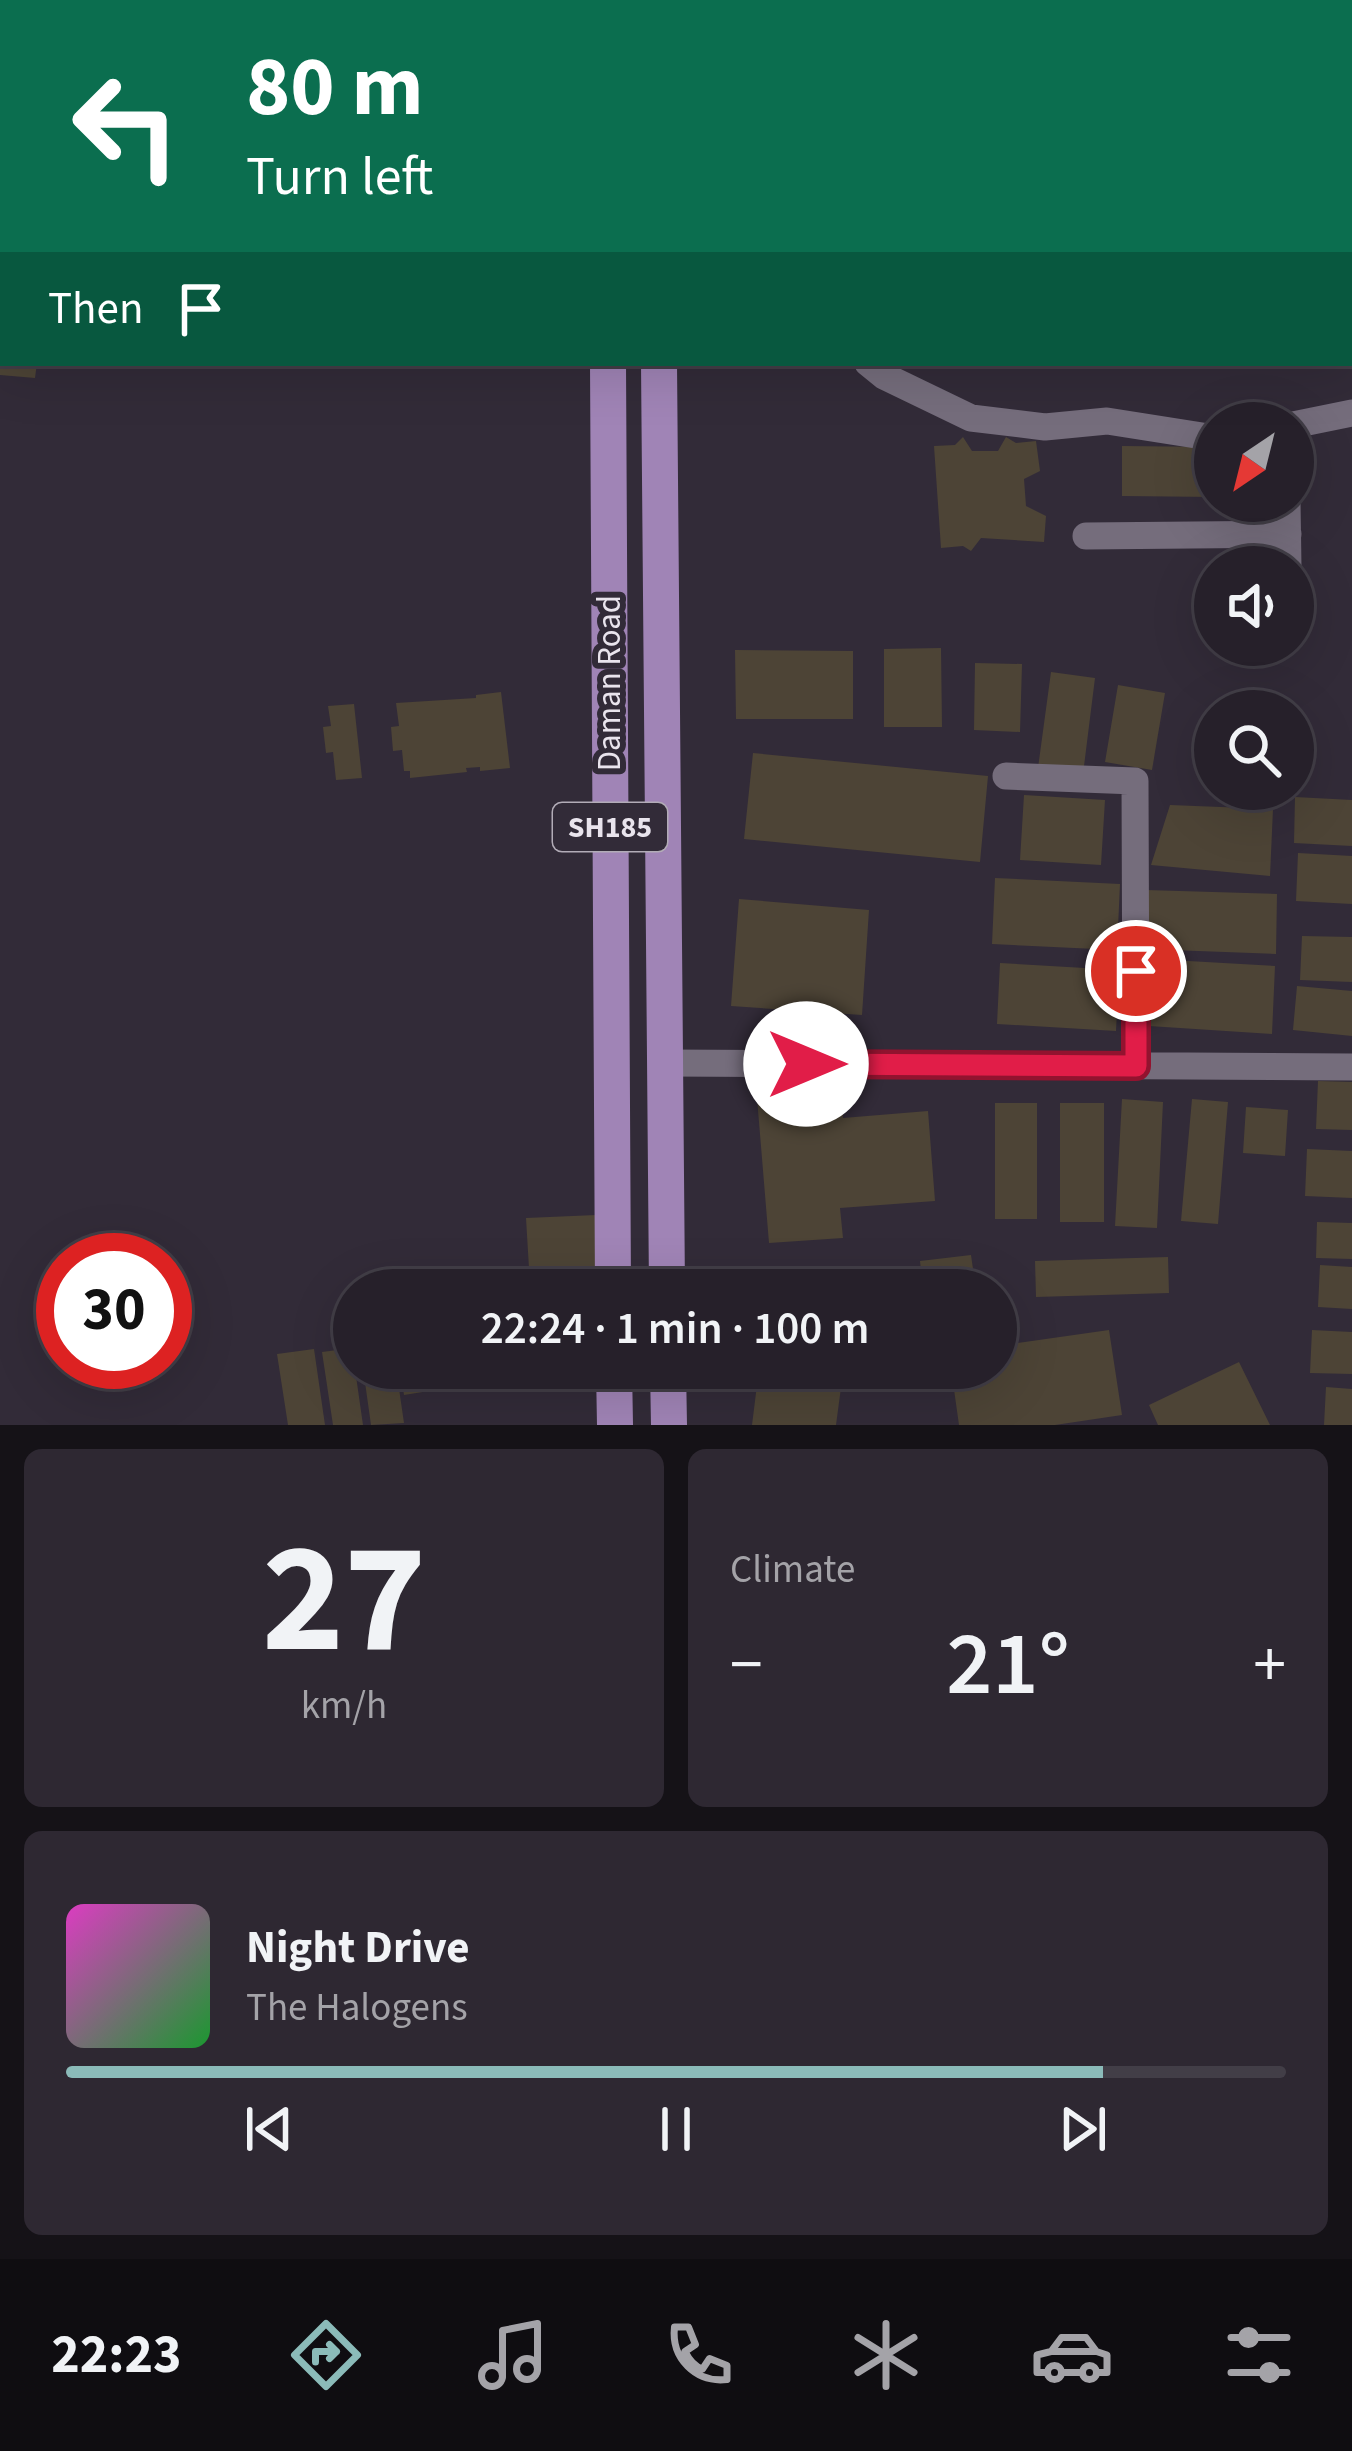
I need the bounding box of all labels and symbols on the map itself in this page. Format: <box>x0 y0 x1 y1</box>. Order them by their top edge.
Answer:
north arrow <box>1194 402 1314 522</box>
street label: Daman Road <box>586 595 633 771</box>
road number: SH185 <box>553 803 667 851</box>
pin <box>1085 920 1187 1022</box>
position arrow <box>743 1001 869 1127</box>
speed limit sign: 30 <box>36 1233 192 1389</box>

